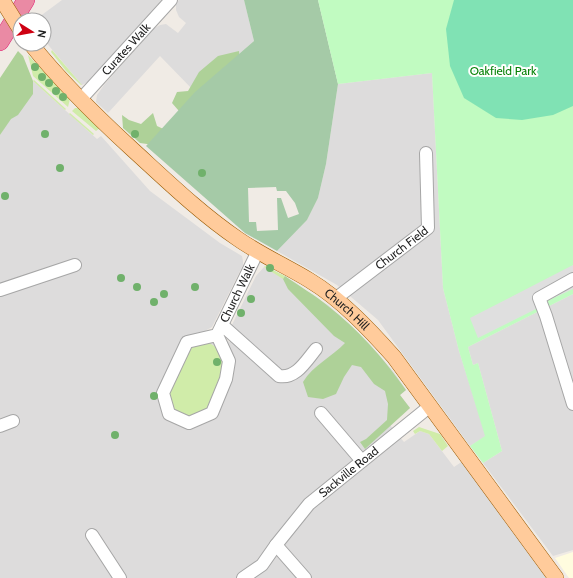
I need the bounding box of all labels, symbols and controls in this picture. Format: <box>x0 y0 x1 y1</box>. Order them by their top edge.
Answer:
north arrow <box>12 12 52 52</box>
street label: Curates Walk <box>98 19 154 78</box>
text: N <box>34 29 49 39</box>
park label: Oakfield Park <box>470 63 537 78</box>
street label: Church Field <box>372 223 431 273</box>
street label: Church Walk <box>216 261 258 325</box>
street label: Church Hill <box>322 285 373 333</box>
street label: Sackville Road <box>315 443 381 500</box>

